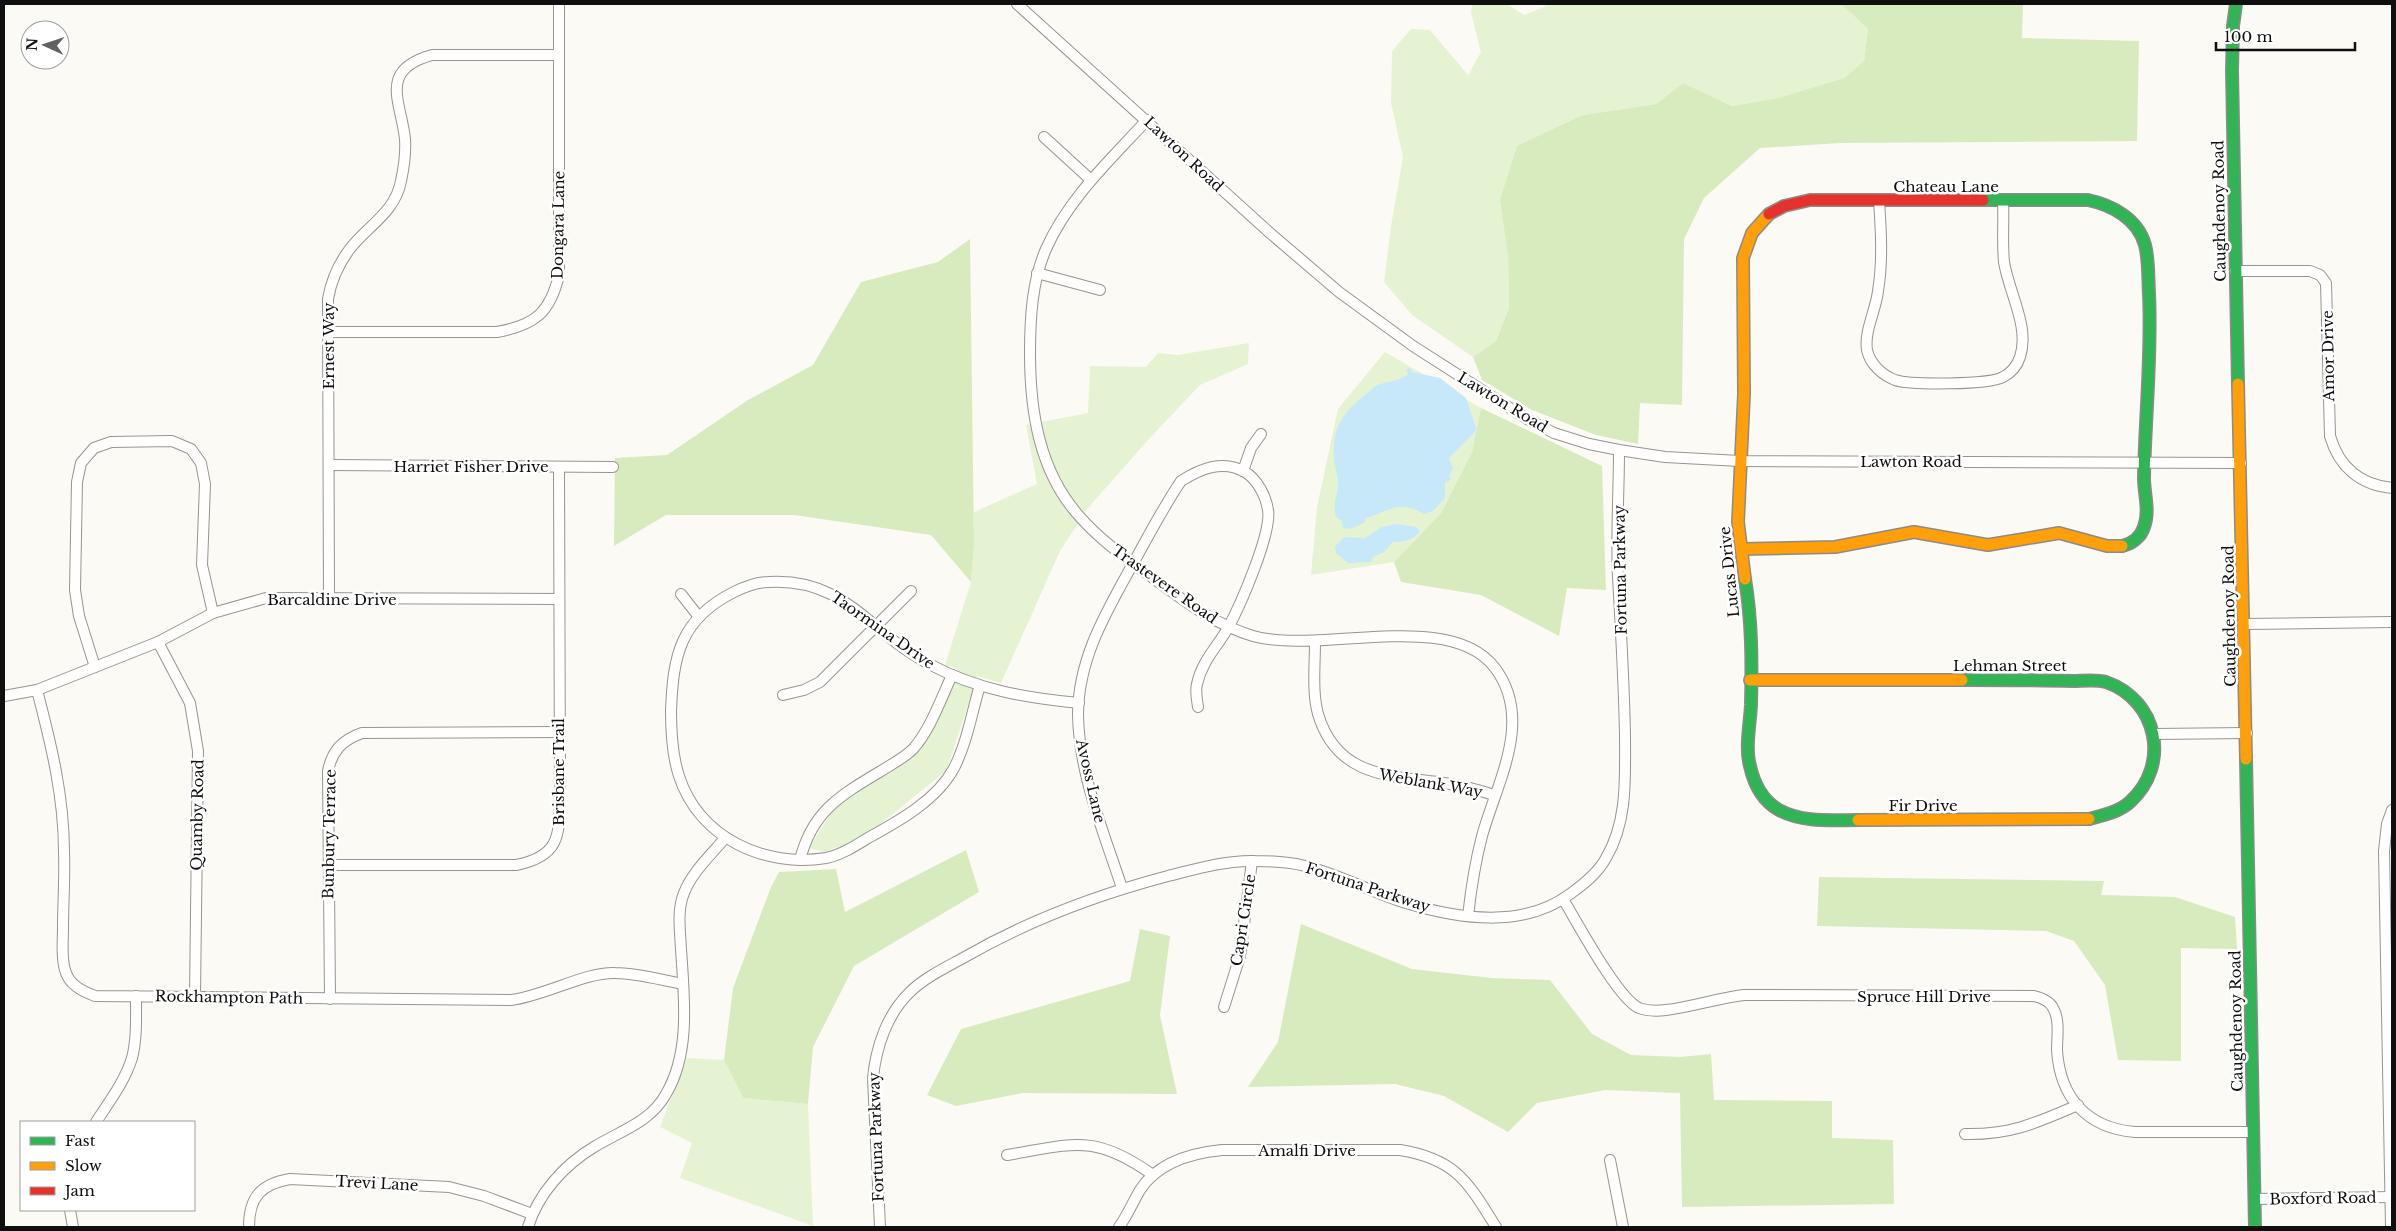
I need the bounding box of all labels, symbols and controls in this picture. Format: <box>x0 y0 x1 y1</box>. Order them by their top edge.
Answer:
north arrow <box>20 20 70 70</box>
scale bar <box>2216 20 2355 52</box>
text: 100 m <box>2224 27 2273 46</box>
text: N <box>23 37 41 51</box>
street label: Lawton Road <box>1140 112 1228 196</box>
street label: Caughdenoy Road <box>2208 140 2230 282</box>
street label: Dongara Lane <box>548 171 568 279</box>
street label: Chateau Lane <box>1893 177 1999 196</box>
street label: Ernest Way <box>319 302 338 390</box>
street label: Amor Drive <box>2318 310 2338 403</box>
street label: Lawton Road <box>1455 368 1551 436</box>
street label: Lawton Road <box>1860 452 1962 471</box>
street label: Harriet Fisher Drive <box>393 457 549 476</box>
street label: Fortuna Parkway <box>1609 504 1631 635</box>
street label: Lucas Drive <box>1715 526 1743 618</box>
street label: Trastevere Road <box>1109 541 1221 627</box>
street label: Caughdenoy Road <box>2218 545 2240 687</box>
street label: Taormina Drive <box>827 587 939 673</box>
street label: Barcaldine Drive <box>267 590 397 609</box>
street label: Lehman Street <box>1953 656 2067 675</box>
street label: Brisbane Trail <box>549 718 568 826</box>
street label: Avoss Lane <box>1072 736 1110 825</box>
street label: Quamby Road <box>187 759 207 871</box>
street label: Weblank Way <box>1377 764 1485 802</box>
street label: Bunbury Terrace <box>318 769 340 899</box>
street label: Fir Drive <box>1888 796 1958 815</box>
street label: Fortuna Parkway <box>1303 858 1433 916</box>
street label: Capri Circle <box>1226 873 1260 967</box>
street label: Caughdenoy Road <box>2225 950 2247 1092</box>
street label: Rockhampton Path <box>155 986 303 1008</box>
street label: Spruce Hill Drive <box>1857 987 1991 1006</box>
street label: Fortuna Parkway <box>864 1071 888 1202</box>
legend <box>20 1121 195 1211</box>
text: Fast <box>65 1131 96 1150</box>
street label: Amalfi Drive <box>1257 1141 1356 1160</box>
text: Slow <box>65 1156 102 1175</box>
street label: Trevi Lane <box>335 1171 419 1195</box>
text: Jam <box>63 1181 95 1200</box>
street label: Boxford Road <box>2269 1188 2377 1208</box>

